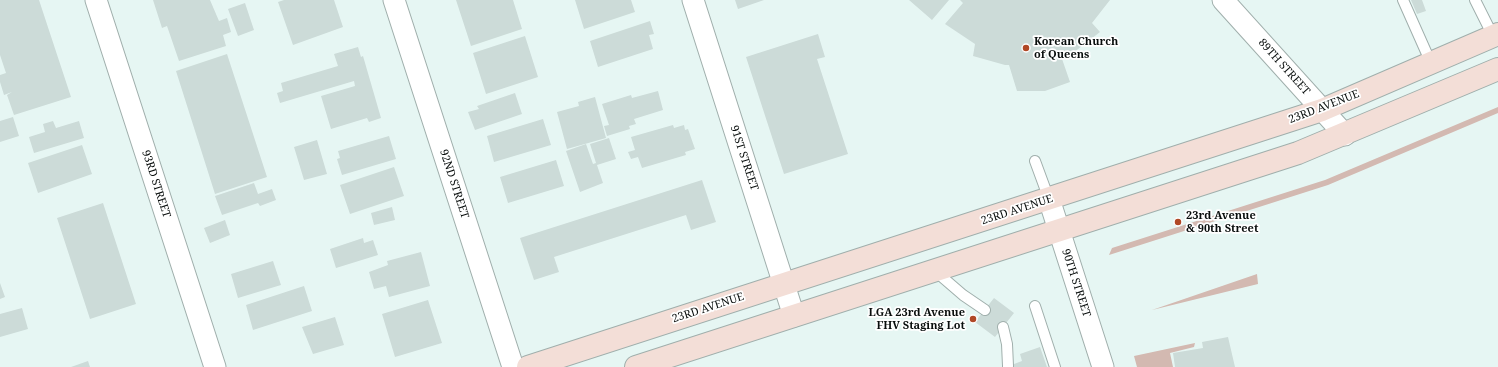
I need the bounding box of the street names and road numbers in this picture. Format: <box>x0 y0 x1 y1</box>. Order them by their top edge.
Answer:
street label: 89TH STREET <box>1255 36 1313 98</box>
street label: 23RD AVENUE <box>1287 87 1361 127</box>
street label: 91ST STREET <box>727 124 761 192</box>
street label: 93RD STREET <box>139 148 173 220</box>
street label: 92ND STREET <box>437 148 471 220</box>
street label: 23RD AVENUE <box>979 192 1055 228</box>
street label: 90TH STREET <box>1059 247 1093 319</box>
street label: 23RD AVENUE <box>670 290 746 326</box>

